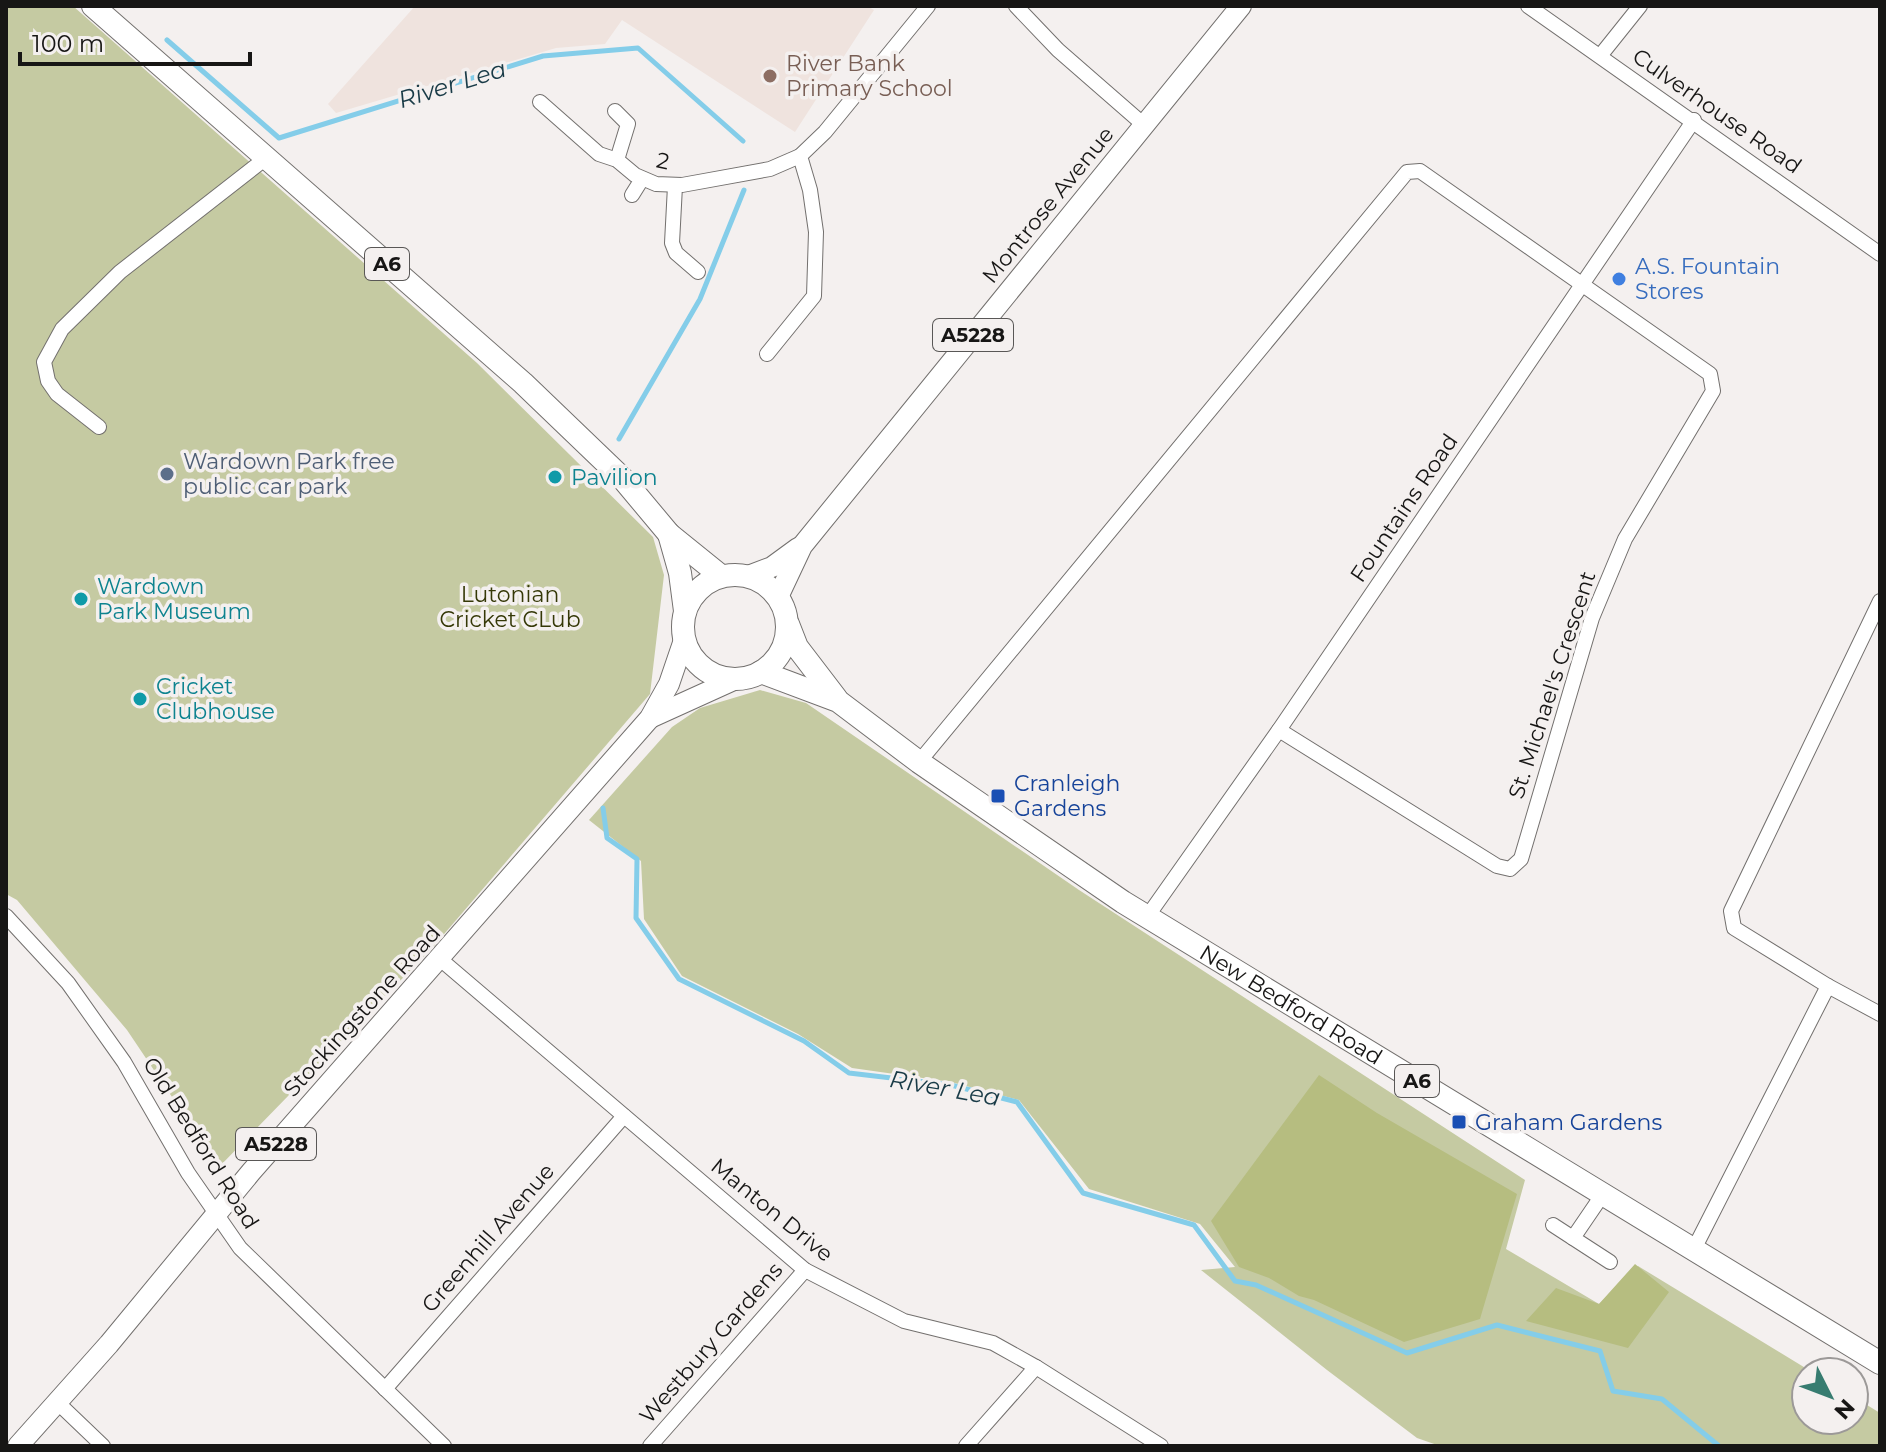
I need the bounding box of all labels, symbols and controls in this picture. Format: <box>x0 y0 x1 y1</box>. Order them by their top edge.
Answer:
scale bar <box>20 16 250 66</box>
text: 100 m <box>32 29 104 58</box>
street label: Culverhouse Road <box>1627 43 1807 179</box>
place label: River Bank Primary School <box>786 50 953 102</box>
water label: River Lea <box>394 54 510 114</box>
marker: River Bank Primary School <box>761 67 779 85</box>
street label: Montrose Avenue <box>977 121 1119 289</box>
street label: 2 <box>654 146 672 176</box>
road number: A6 <box>365 248 409 280</box>
place label: A.S. Fountain Stores <box>1635 253 1780 305</box>
marker: A.S. Fountain Stores <box>1610 270 1628 288</box>
road number: A5228 <box>933 319 1013 351</box>
street label: Fountains Road <box>1344 429 1464 587</box>
place label: Wardown Park free public car park <box>183 448 395 500</box>
place label: Pavilion <box>571 464 658 491</box>
marker: Wardown Park free public car park <box>158 465 176 483</box>
marker: Pavilion <box>546 468 564 486</box>
street label: St. Michael's Crescent <box>1502 568 1602 802</box>
place label: Wardown Park Museum <box>97 573 251 625</box>
park label: Lutonian Cricket CLub <box>439 581 581 633</box>
marker: Wardown Park Museum <box>72 590 90 608</box>
place label: Cricket Clubhouse <box>156 673 275 725</box>
marker: Cricket Clubhouse <box>131 690 149 708</box>
place label: Cranleigh Gardens <box>1014 770 1120 822</box>
marker: Cranleigh Gardens <box>989 787 1007 805</box>
street label: Stockingstone Road <box>278 920 446 1102</box>
street label: New Bedford Road <box>1195 939 1387 1070</box>
street label: Old Bedford Road <box>137 1052 265 1234</box>
water label: River Lea <box>888 1064 1002 1112</box>
road number: A6 <box>1395 1065 1439 1097</box>
place label: Graham Gardens <box>1475 1109 1662 1136</box>
marker: Graham Gardens <box>1450 1113 1468 1131</box>
road number: A5228 <box>236 1128 316 1160</box>
street label: Manton Drive <box>705 1152 839 1268</box>
street label: Greenhill Avenue <box>416 1158 560 1318</box>
street label: Westbury Gardens <box>634 1257 788 1429</box>
north arrow <box>1790 1356 1870 1436</box>
text: N <box>1829 1393 1860 1425</box>

